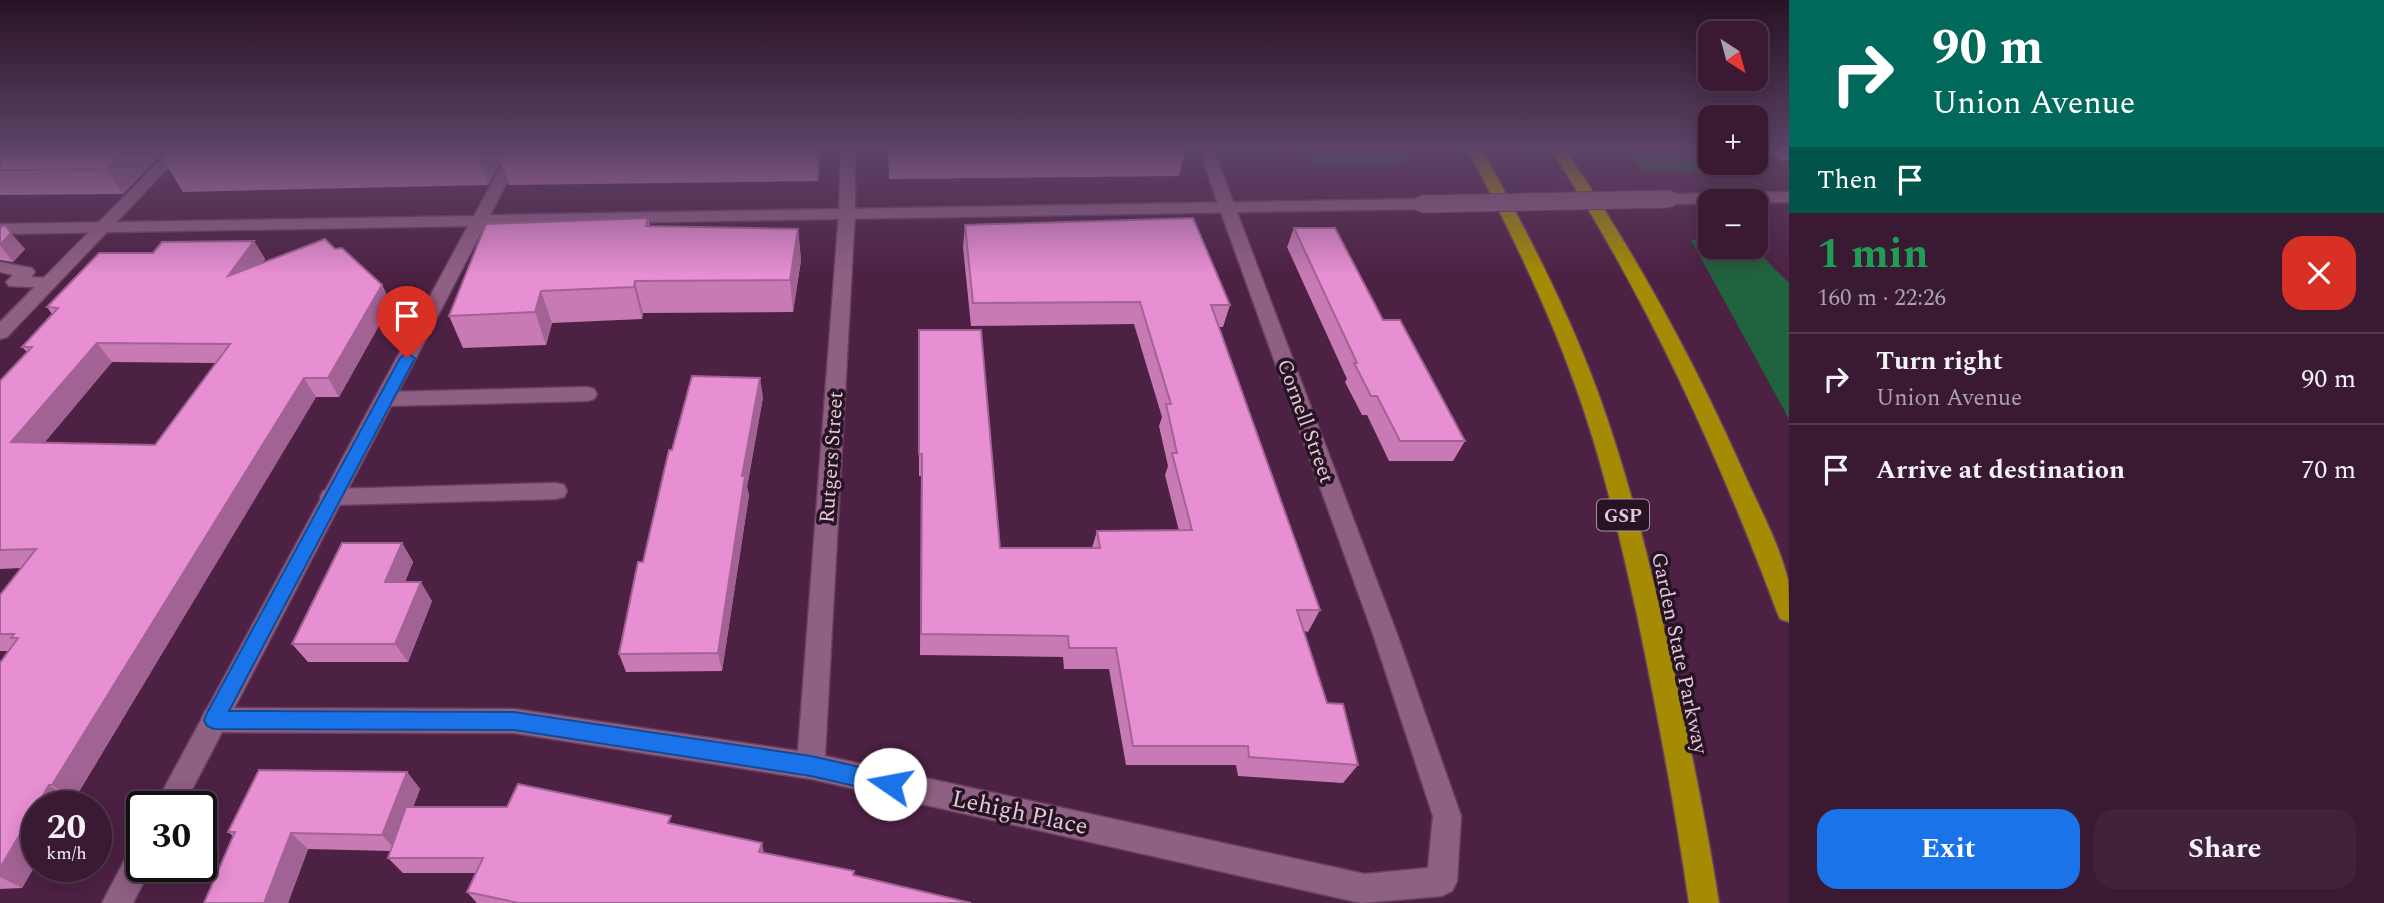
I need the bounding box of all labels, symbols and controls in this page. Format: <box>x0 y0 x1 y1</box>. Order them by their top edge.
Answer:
text: 90 m <box>1932 11 2043 86</box>
north arrow <box>1698 21 1768 91</box>
map controls <box>1698 21 1768 259</box>
icon: right <box>1817 28 1908 119</box>
text: Union Avenue <box>1932 79 2135 128</box>
button: + <box>1698 105 1768 175</box>
text: Then <box>1817 160 1877 200</box>
icon: arrive <box>1891 161 1929 199</box>
button: − <box>1698 189 1768 259</box>
text: 1 min <box>1817 223 1929 286</box>
button: close <box>2282 236 2356 310</box>
text: 160 m · 22:26 <box>1817 281 1946 316</box>
pin <box>377 286 437 358</box>
icon: arrive <box>388 297 426 335</box>
text: Turn right <box>1876 341 2003 381</box>
street label: Cornell Street <box>1268 355 1342 488</box>
text: 90 m <box>2301 359 2356 399</box>
icon: right <box>1817 360 1855 398</box>
text: Union Avenue <box>1876 381 2022 416</box>
street label: Rutgers Street <box>811 390 853 524</box>
text: Arrive at destination <box>1876 450 2125 490</box>
text: 70 m <box>2301 450 2356 490</box>
icon: arrive <box>1817 451 1855 489</box>
road number: GSP <box>1597 500 1649 530</box>
street label: Garden State Parkway <box>1642 549 1716 758</box>
position arrow <box>853 747 927 821</box>
street label: Lehigh Place <box>948 781 1091 845</box>
speed limit sign: 30 <box>126 791 217 882</box>
text: 20 <box>47 801 86 854</box>
button: Exit <box>1817 809 2080 889</box>
button: Share <box>2094 809 2356 889</box>
text: km/h <box>46 840 87 867</box>

